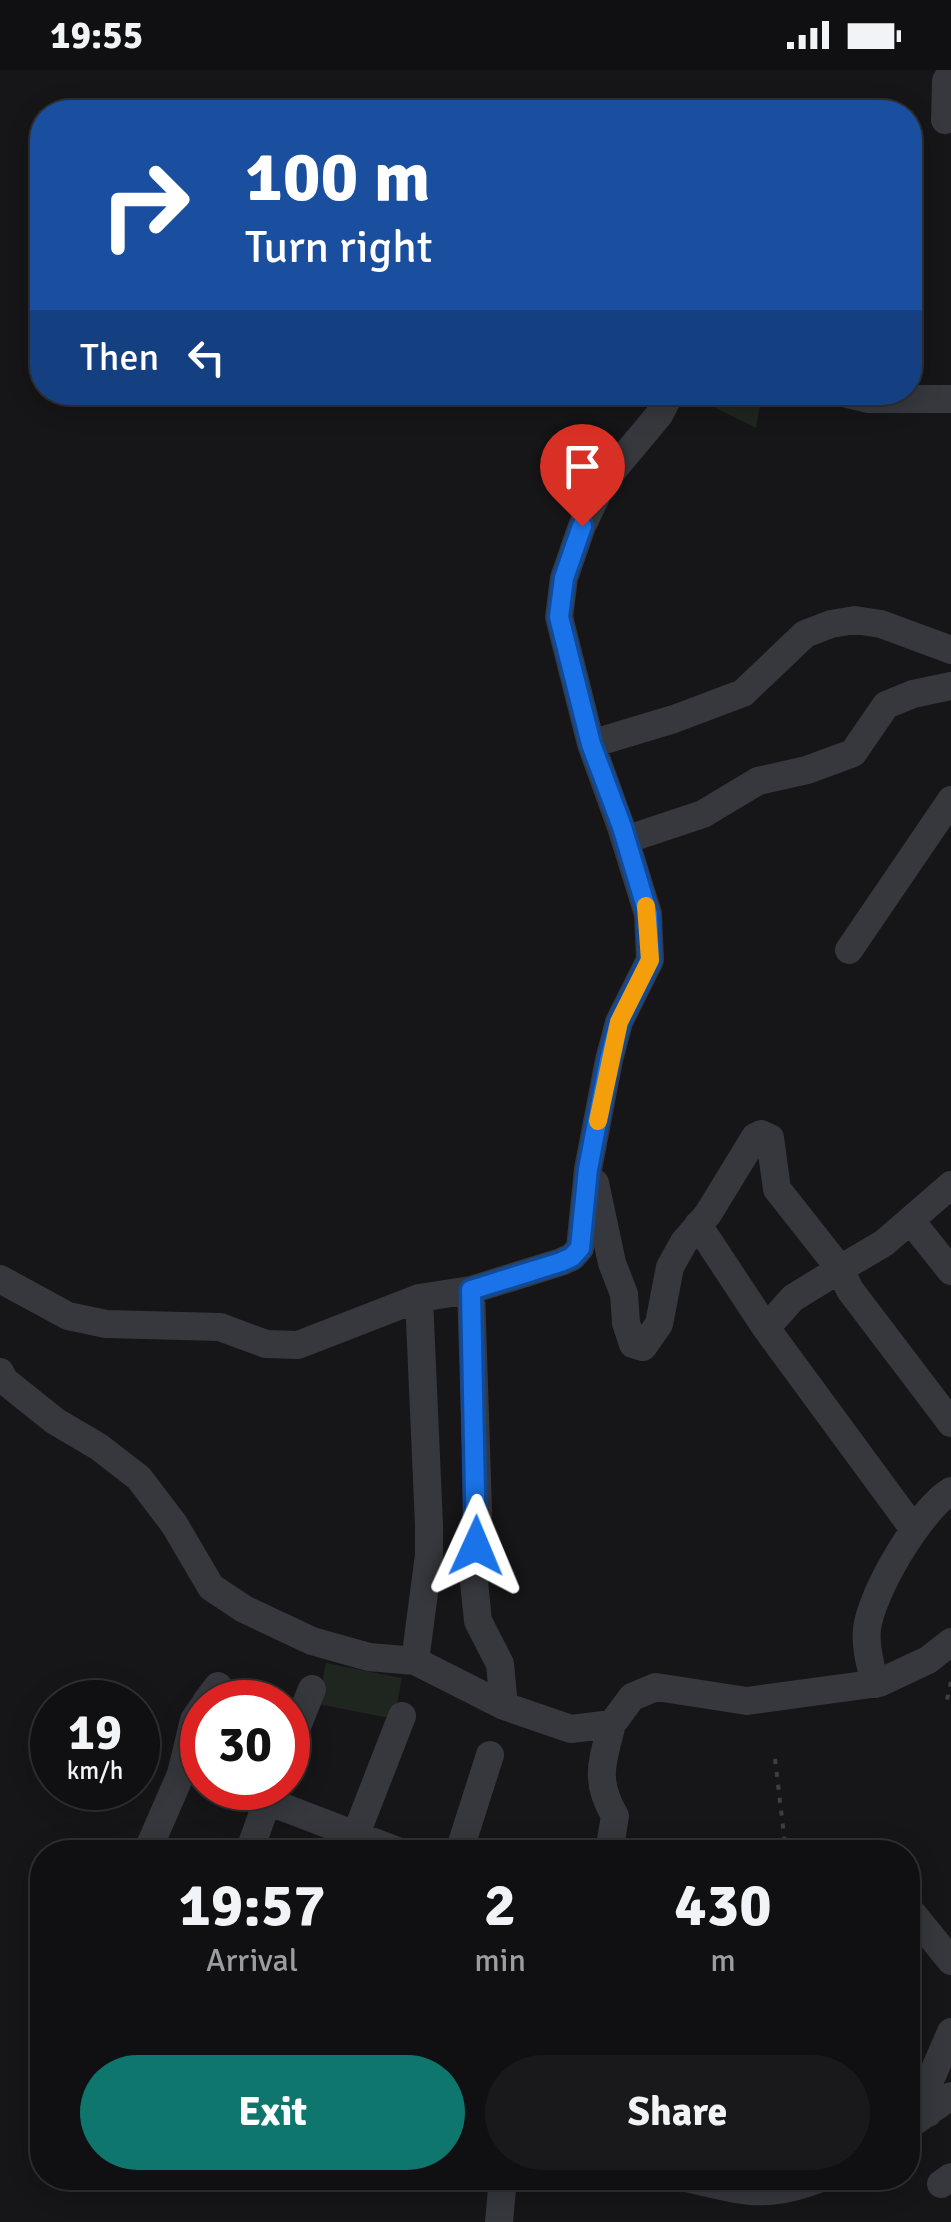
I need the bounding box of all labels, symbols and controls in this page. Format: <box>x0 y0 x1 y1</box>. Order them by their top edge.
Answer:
text: 19:55 <box>50 12 143 59</box>
text: 100 m <box>245 134 430 220</box>
icon: right <box>80 140 210 270</box>
text: Turn right <box>245 220 433 275</box>
icon: left <box>179 330 234 385</box>
text: Then <box>80 334 159 381</box>
pin <box>540 424 625 527</box>
icon: arrive <box>555 439 610 494</box>
position arrow <box>424 1494 528 1598</box>
speed limit sign: 30 <box>180 1680 310 1810</box>
text: 19 <box>68 1702 122 1764</box>
text: km/h <box>67 1755 123 1786</box>
text: 19:57 <box>178 1869 326 1943</box>
text: 2 <box>484 1869 516 1943</box>
text: 430 <box>674 1869 772 1943</box>
text: Arrival <box>206 1941 298 1980</box>
text: min <box>474 1941 526 1980</box>
text: m <box>710 1941 736 1980</box>
button: Exit <box>80 2055 465 2170</box>
button: Share <box>485 2055 870 2170</box>

